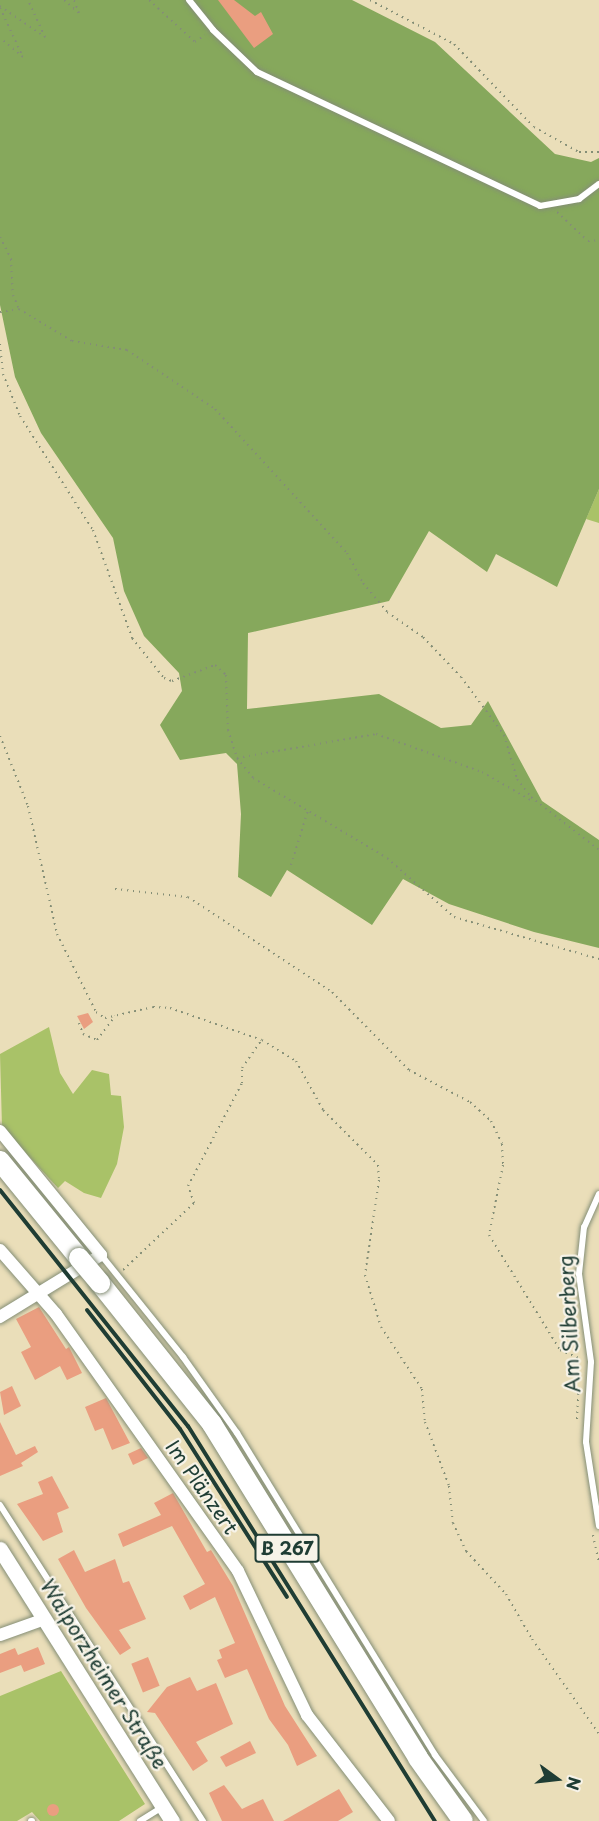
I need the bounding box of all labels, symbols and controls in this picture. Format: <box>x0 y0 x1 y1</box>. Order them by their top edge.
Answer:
street label: Am Silberberg <box>553 1255 585 1393</box>
street label: Im Plänzert <box>160 1435 244 1539</box>
road number: B 267 <box>254 1533 320 1563</box>
street label: Walporzheimer Straße <box>36 1575 172 1773</box>
north arrow <box>527 1749 587 1809</box>
text: N <box>561 1774 588 1793</box>

